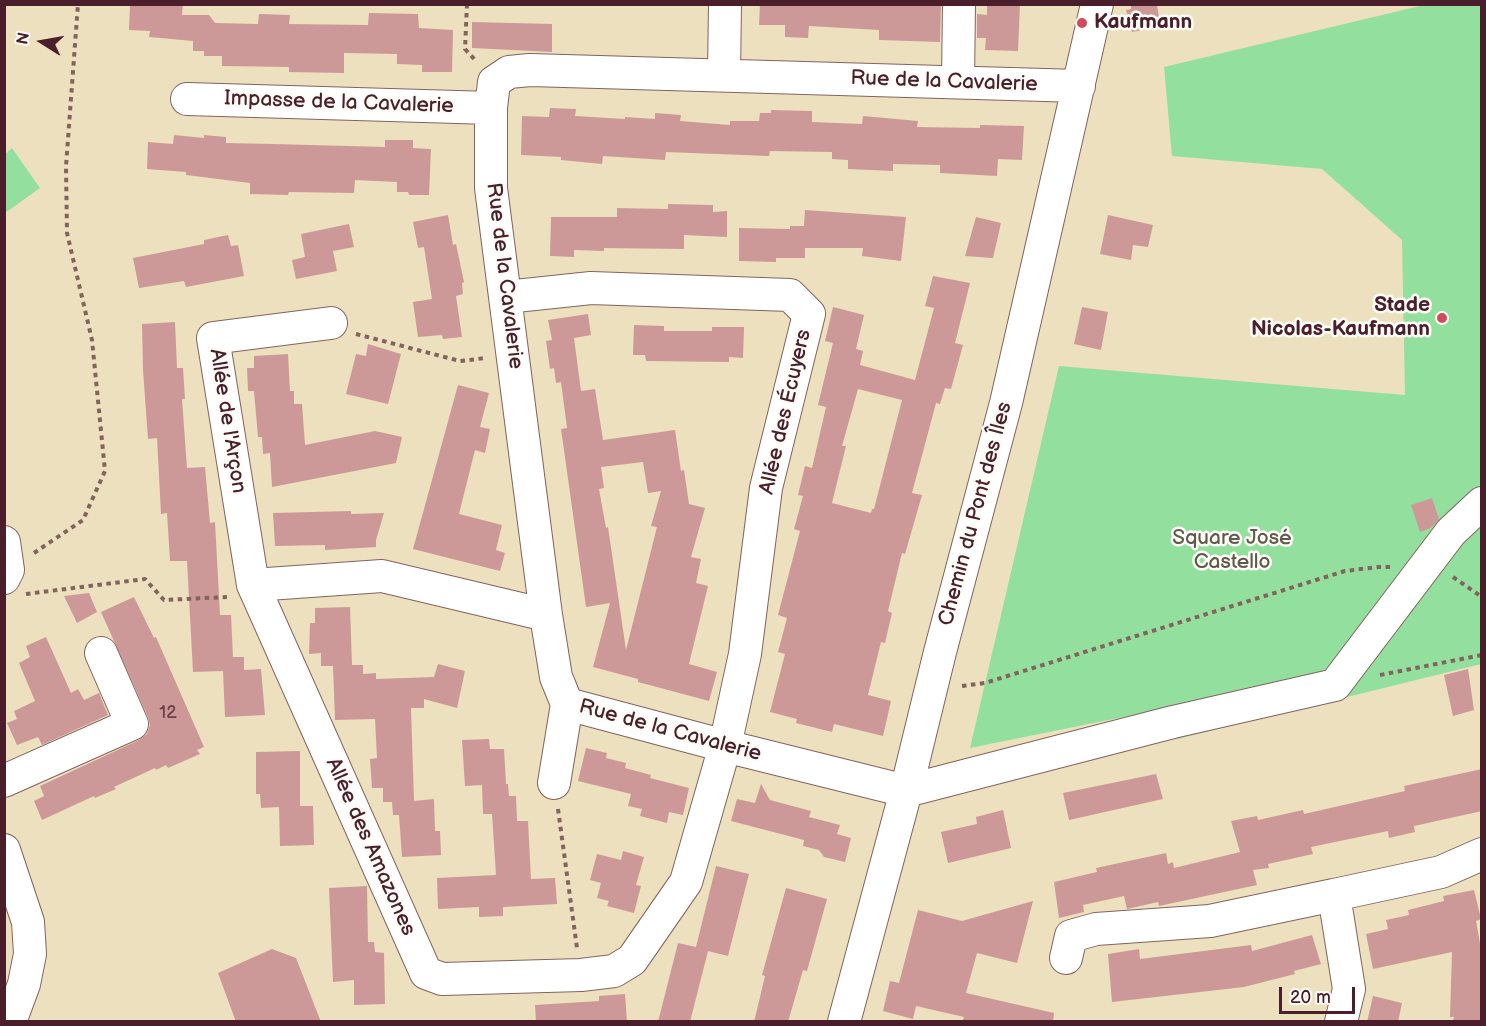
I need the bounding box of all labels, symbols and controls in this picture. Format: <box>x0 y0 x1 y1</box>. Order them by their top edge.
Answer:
place label: Kaufmann <box>1094 10 1192 36</box>
north arrow <box>12 12 72 72</box>
marker: Kaufmann <box>1075 16 1089 30</box>
text: N <box>13 31 34 46</box>
street label: Rue de la Cavalerie <box>850 66 1038 98</box>
street label: Impasse de la Cavalerie <box>224 86 454 120</box>
street label: Rue de la Cavalerie <box>480 181 528 371</box>
place label: Stade Nicolas-Kaufmann <box>1251 293 1430 343</box>
marker: Stade Nicolas-Kaufmann <box>1435 311 1449 325</box>
street label: Allée des Écuyers <box>755 327 817 497</box>
street label: Allée de l'Arçon <box>203 347 251 495</box>
street label: Chemin du Pont des Îles <box>934 399 1018 629</box>
park label: Square José Castello <box>1172 526 1292 576</box>
street label: Rue de la Cavalerie <box>576 695 764 767</box>
house number: 12 <box>159 702 177 724</box>
street label: Allée des Amazones <box>319 754 421 940</box>
scale bar <box>1282 975 1358 1013</box>
text: 20 m <box>1290 987 1331 1008</box>

